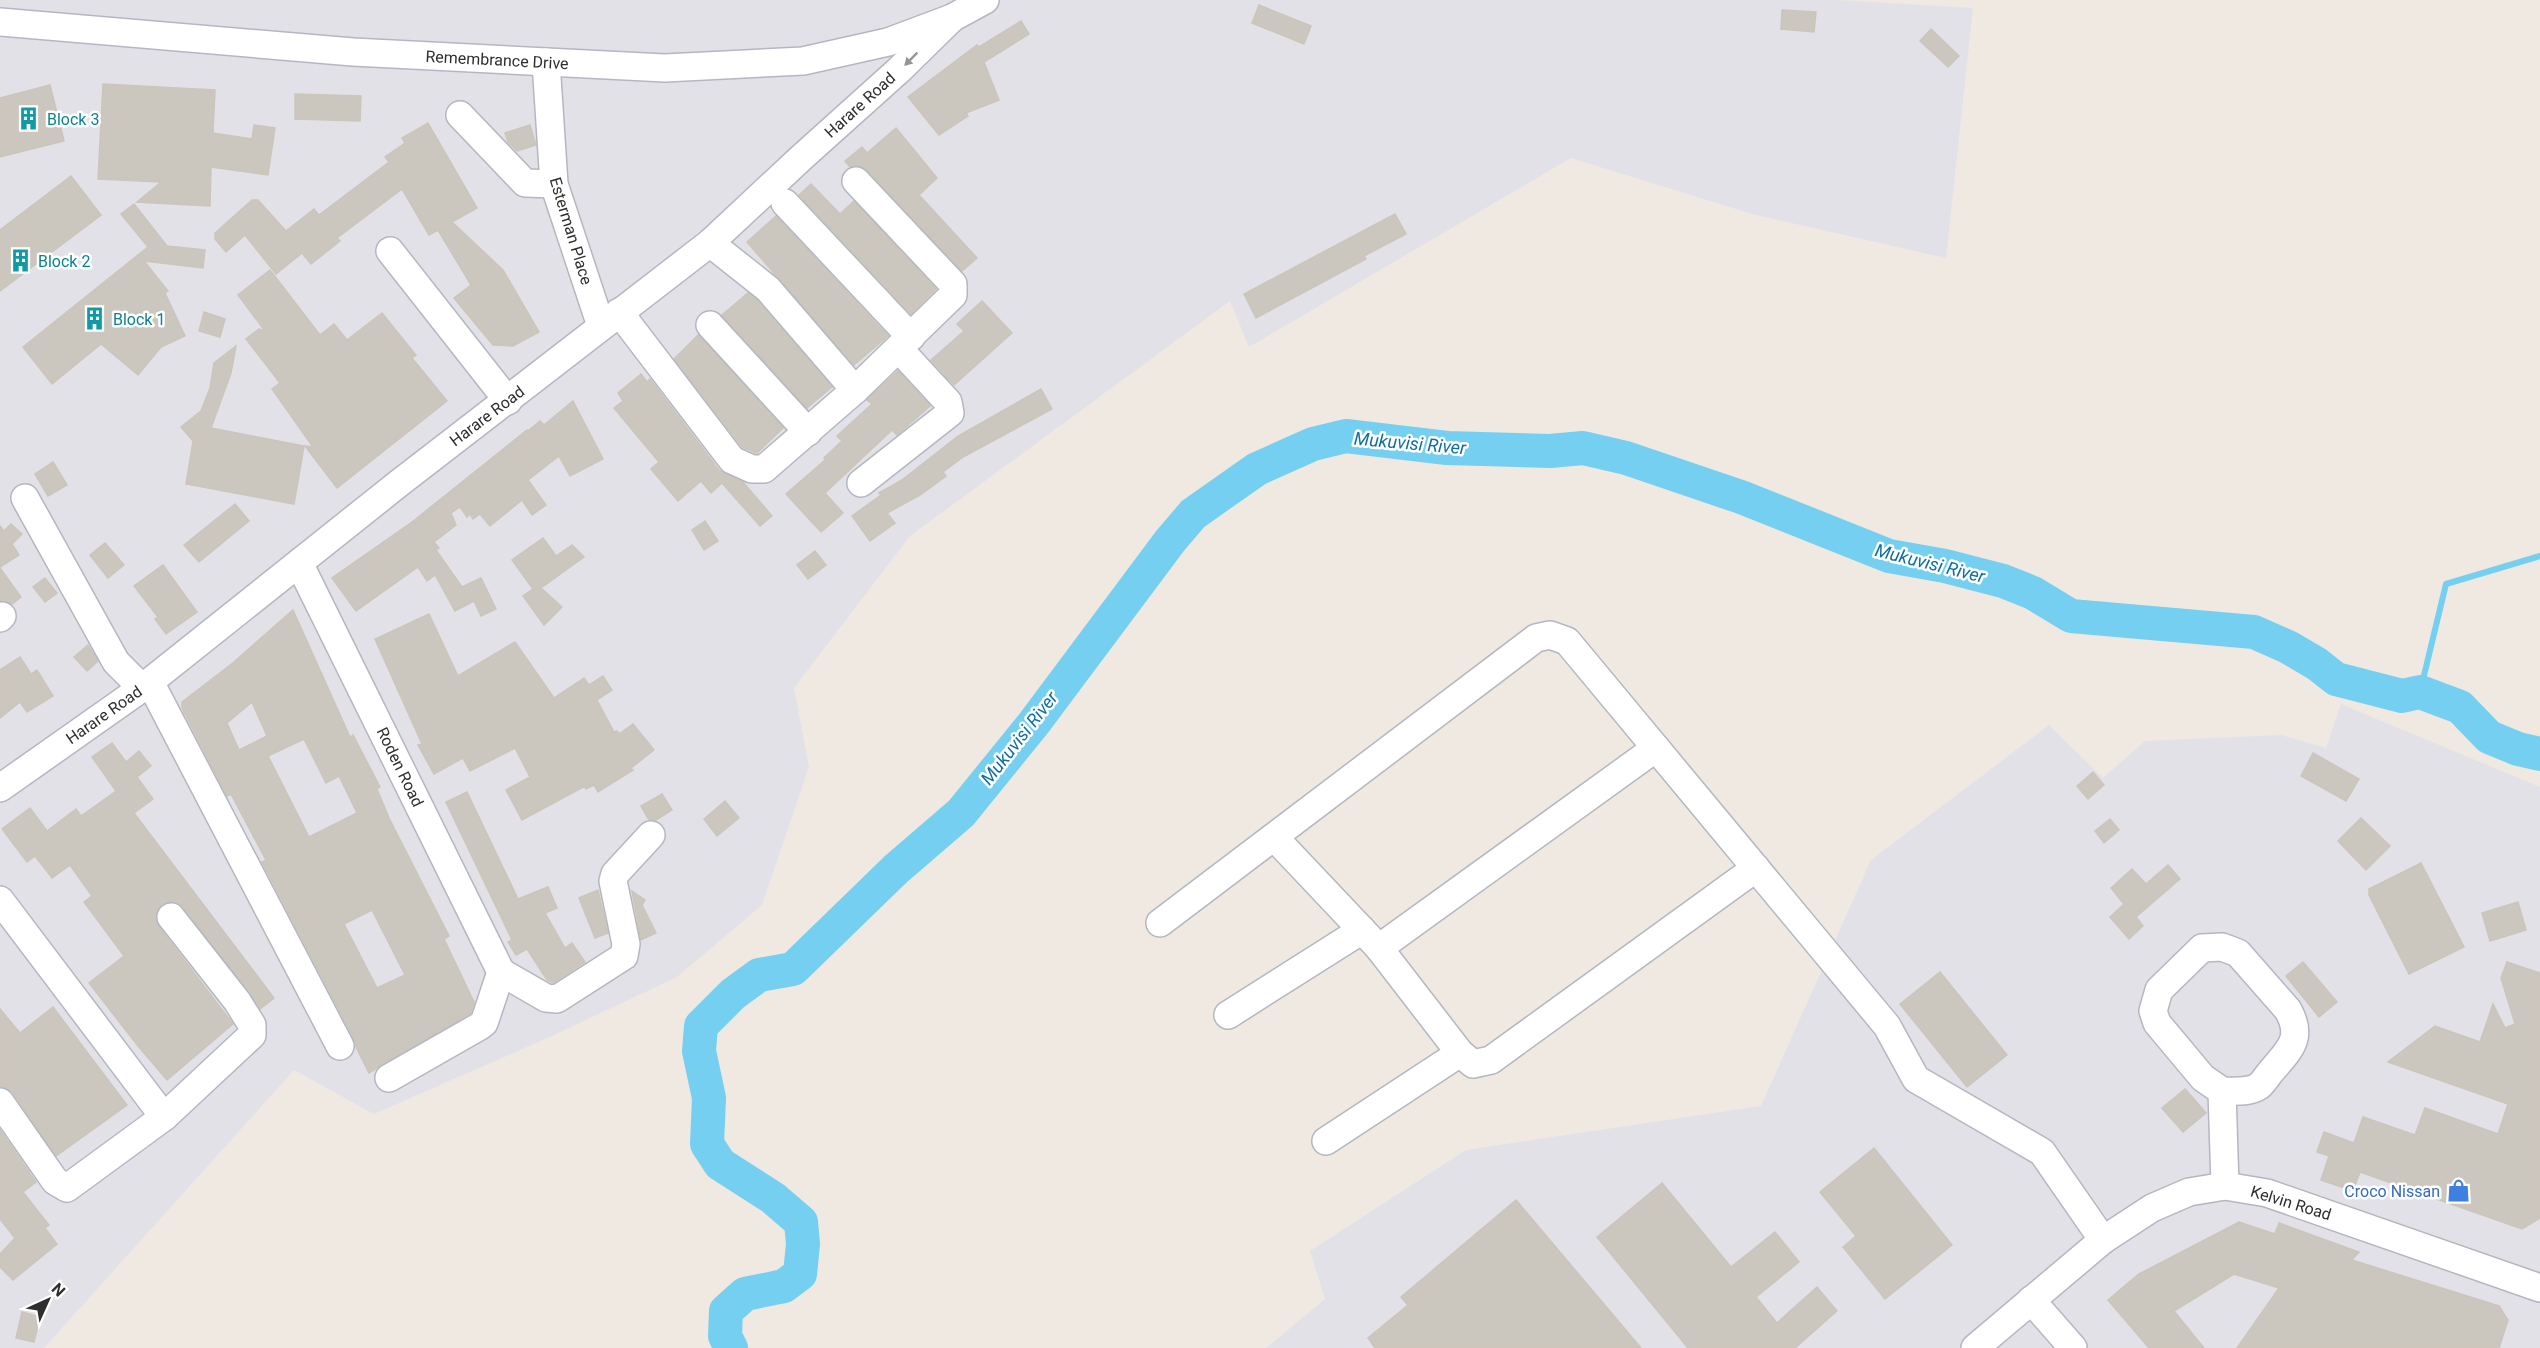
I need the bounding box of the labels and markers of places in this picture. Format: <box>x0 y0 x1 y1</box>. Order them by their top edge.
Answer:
building icon: Block 3 <box>16 106 42 132</box>
place label: Block 3 <box>47 110 99 129</box>
building icon: Block 2 <box>7 248 33 274</box>
place label: Block 2 <box>38 252 90 271</box>
building icon: Block 1 <box>82 306 108 332</box>
place label: Block 1 <box>113 310 165 329</box>
shop icon: Croco Nissan <box>2445 1178 2471 1204</box>
place label: Croco Nissan <box>2344 1182 2440 1201</box>

